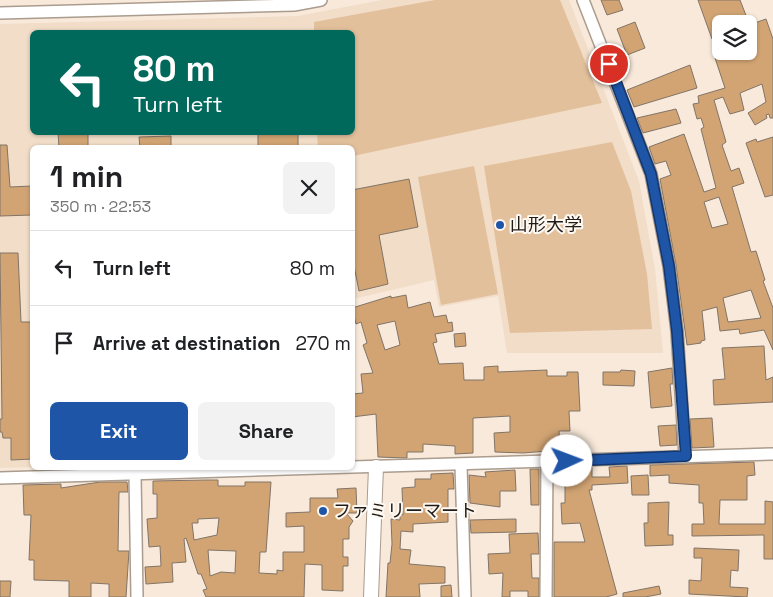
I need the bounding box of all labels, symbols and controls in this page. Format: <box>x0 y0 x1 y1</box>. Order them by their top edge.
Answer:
map controls <box>712 15 757 60</box>
button: layers <box>712 15 757 60</box>
pin <box>588 43 630 85</box>
text: 80 m <box>133 47 215 91</box>
icon: left <box>50 50 115 115</box>
icon: arrive <box>595 50 623 78</box>
text: Turn left <box>133 90 223 118</box>
text: 1 min <box>50 157 123 196</box>
button: close <box>283 162 335 214</box>
text: 350 m · 22:53 <box>50 196 151 217</box>
place label: 山形大学 <box>510 213 582 236</box>
marker: 山形大学 <box>494 219 506 231</box>
icon: left <box>50 254 78 282</box>
text: Turn left <box>93 256 171 281</box>
text: 80 m <box>290 256 335 281</box>
icon: arrive <box>50 329 78 357</box>
text: Arrive at destination <box>93 331 281 356</box>
text: 270 m <box>296 331 351 356</box>
button: Exit <box>50 402 188 460</box>
button: Share <box>198 402 335 460</box>
position arrow <box>540 434 592 486</box>
place label: ファミリーマート <box>333 499 477 522</box>
marker: ファミリーマート <box>317 505 329 517</box>

